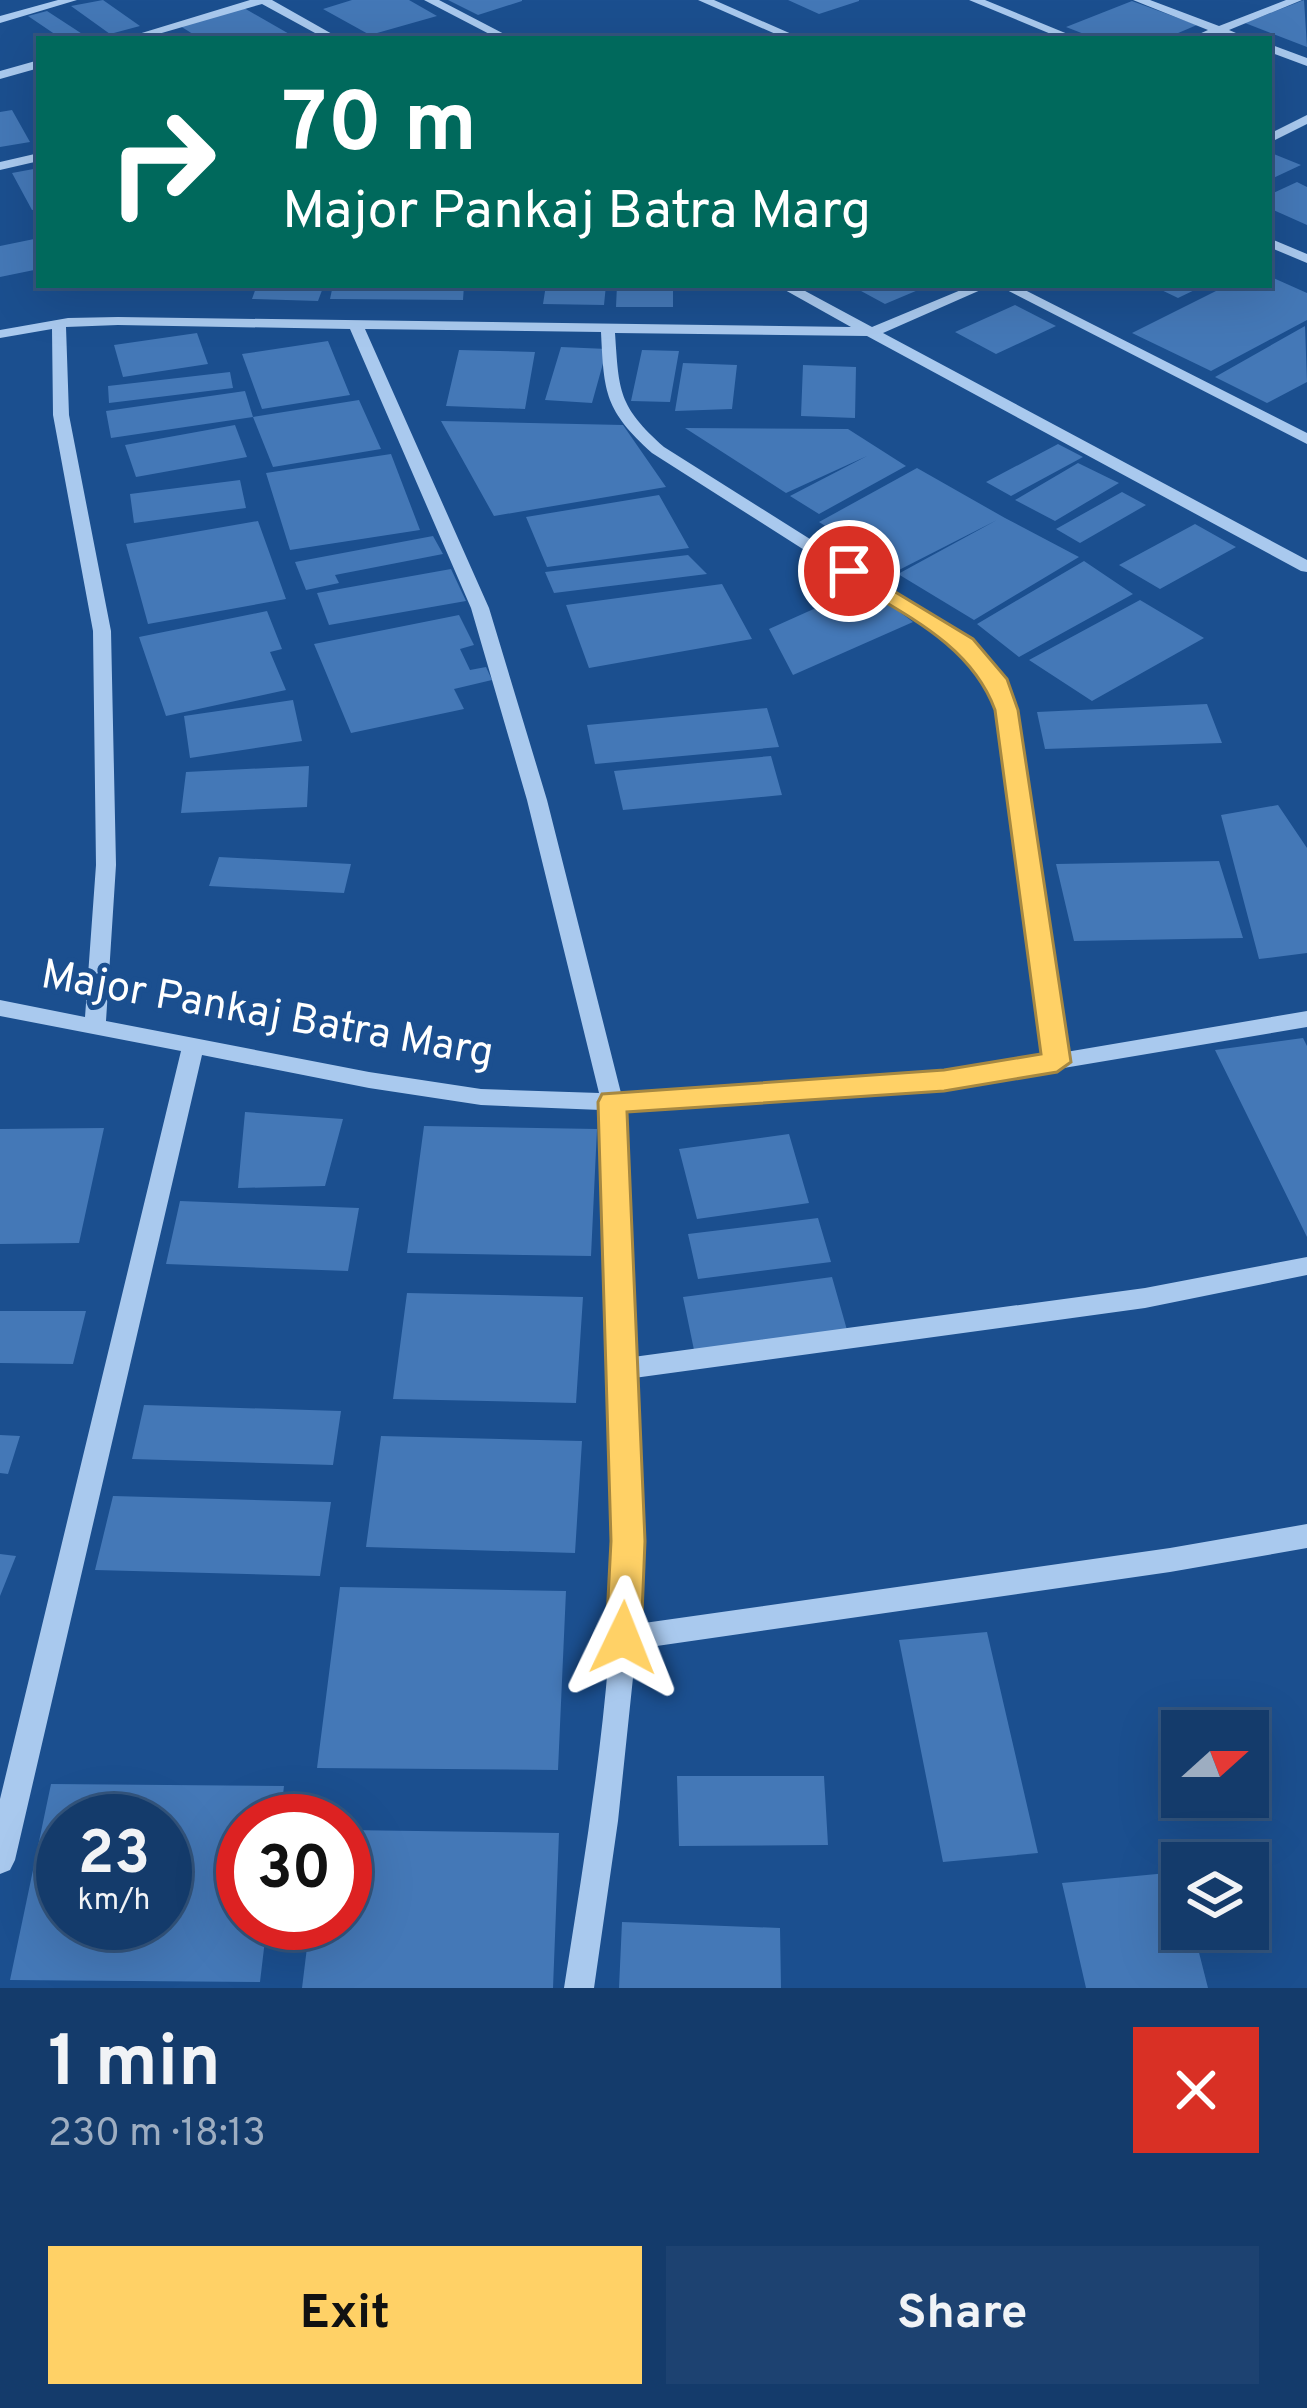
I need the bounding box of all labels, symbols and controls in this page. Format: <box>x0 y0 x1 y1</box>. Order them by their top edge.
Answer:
text: 70 m <box>282 75 477 181</box>
icon: right <box>84 84 240 240</box>
text: Major Pankaj Batra Marg <box>282 179 871 248</box>
pin <box>798 520 900 622</box>
icon: arrive <box>816 538 882 604</box>
street label: Major Pankaj Batra Marg <box>37 950 497 1082</box>
position arrow <box>560 1575 686 1701</box>
north arrow <box>1161 1710 1269 1818</box>
map controls <box>1161 1710 1269 1950</box>
speed limit sign: 30 <box>216 1794 372 1950</box>
text: 23 <box>78 1819 150 1895</box>
button: layers <box>1161 1842 1269 1950</box>
text: km/h <box>78 1883 150 1920</box>
text: 1 min <box>48 2020 221 2112</box>
button: close <box>1133 2027 1259 2153</box>
text: 230 m · 18:13 <box>48 2111 266 2160</box>
button: Exit <box>48 2246 642 2384</box>
button: Share <box>666 2246 1259 2384</box>

